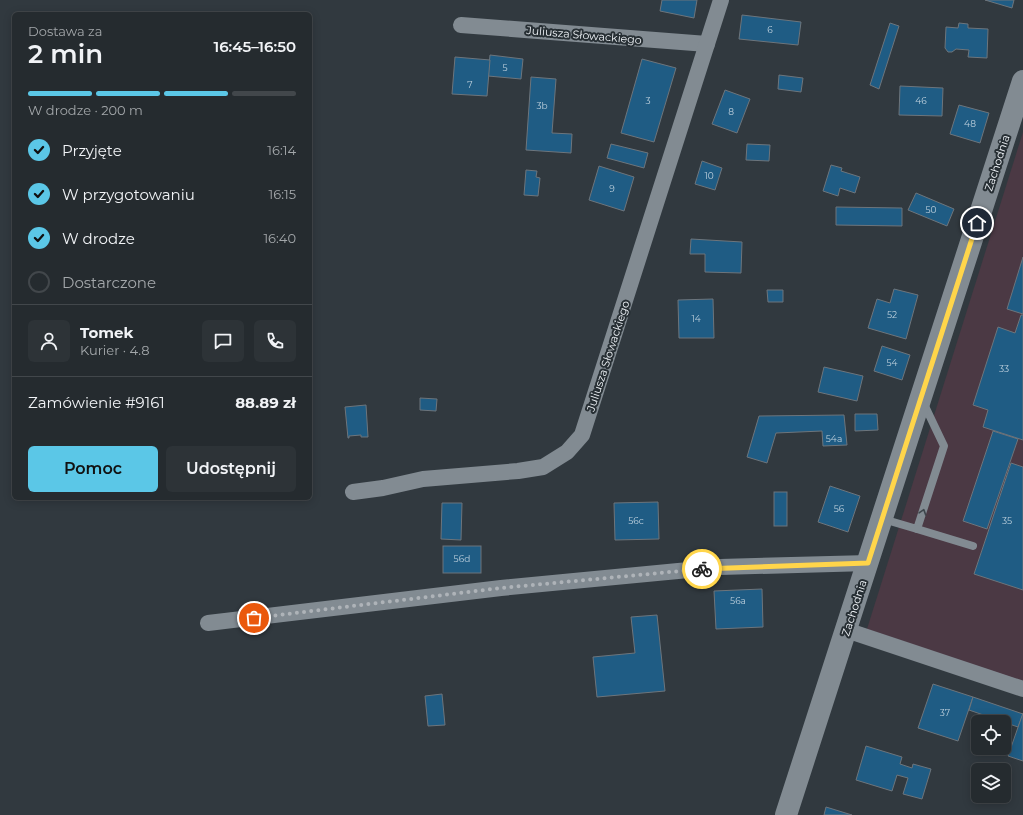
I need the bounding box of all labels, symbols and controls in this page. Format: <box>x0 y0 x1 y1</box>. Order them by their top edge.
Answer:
text: Dostawa za <box>28 23 102 39</box>
street label: Juliusza Słowackiego <box>525 23 642 47</box>
house number: 6 <box>767 24 773 35</box>
text: 16:45–16:50 <box>213 37 296 56</box>
text: 2 min <box>28 38 103 70</box>
house number: 5 <box>502 62 508 73</box>
house number: 7 <box>467 79 473 90</box>
house number: 3 <box>645 95 651 106</box>
house number: 46 <box>915 95 927 106</box>
house number: 3b <box>536 100 548 111</box>
text: W drodze · 200 m <box>28 102 143 118</box>
house number: 8 <box>728 106 734 117</box>
house number: 48 <box>964 118 976 129</box>
street label: Zachodnia <box>981 133 1013 193</box>
icon: check <box>28 139 50 161</box>
text: Przyjęte <box>62 141 122 160</box>
text: 16:14 <box>267 142 296 158</box>
house number: 10 <box>704 170 714 181</box>
icon: check <box>28 183 50 205</box>
house number: 9 <box>609 183 615 194</box>
text: W przygotowaniu <box>62 185 195 204</box>
text: 16:15 <box>269 186 296 202</box>
house number: 50 <box>925 204 937 215</box>
pin <box>960 206 994 240</box>
icon: home <box>966 212 988 234</box>
icon: check <box>28 227 50 249</box>
text: W drodze <box>62 229 135 248</box>
text: 16:40 <box>263 230 296 246</box>
text: Dostarczone <box>62 273 156 292</box>
street label: Juliusza Słowackiego <box>583 299 633 414</box>
house number: 52 <box>887 309 897 320</box>
house number: 14 <box>691 313 701 324</box>
button: person <box>28 320 70 362</box>
button: chat <box>202 320 244 362</box>
button: phone <box>254 320 296 362</box>
text: Tomek <box>80 323 133 342</box>
text: Kurier · 4.8 <box>80 342 150 358</box>
house number: 54 <box>886 357 898 368</box>
house number: 33 <box>999 363 1009 374</box>
text: Zamówienie #9161 <box>28 393 165 412</box>
text: 88.89 zł <box>235 393 296 412</box>
house number: 54a <box>826 433 842 444</box>
button: Pomoc <box>28 446 158 492</box>
button: Udostępnij <box>166 446 296 492</box>
house number: 56 <box>834 503 845 514</box>
one-way arrow <box>918 509 927 516</box>
house number: 56c <box>628 515 644 526</box>
house number: 35 <box>1002 515 1012 526</box>
courier <box>682 549 722 589</box>
house number: 56d <box>454 553 470 564</box>
icon: bike <box>691 558 713 580</box>
street label: Zachodnia <box>838 578 870 638</box>
house number: 56a <box>730 595 746 606</box>
pin <box>237 601 271 635</box>
icon: bag <box>243 607 265 629</box>
house number: 37 <box>940 707 950 718</box>
map controls <box>971 715 1011 803</box>
button: locate <box>971 715 1011 755</box>
button: layers <box>971 763 1011 803</box>

